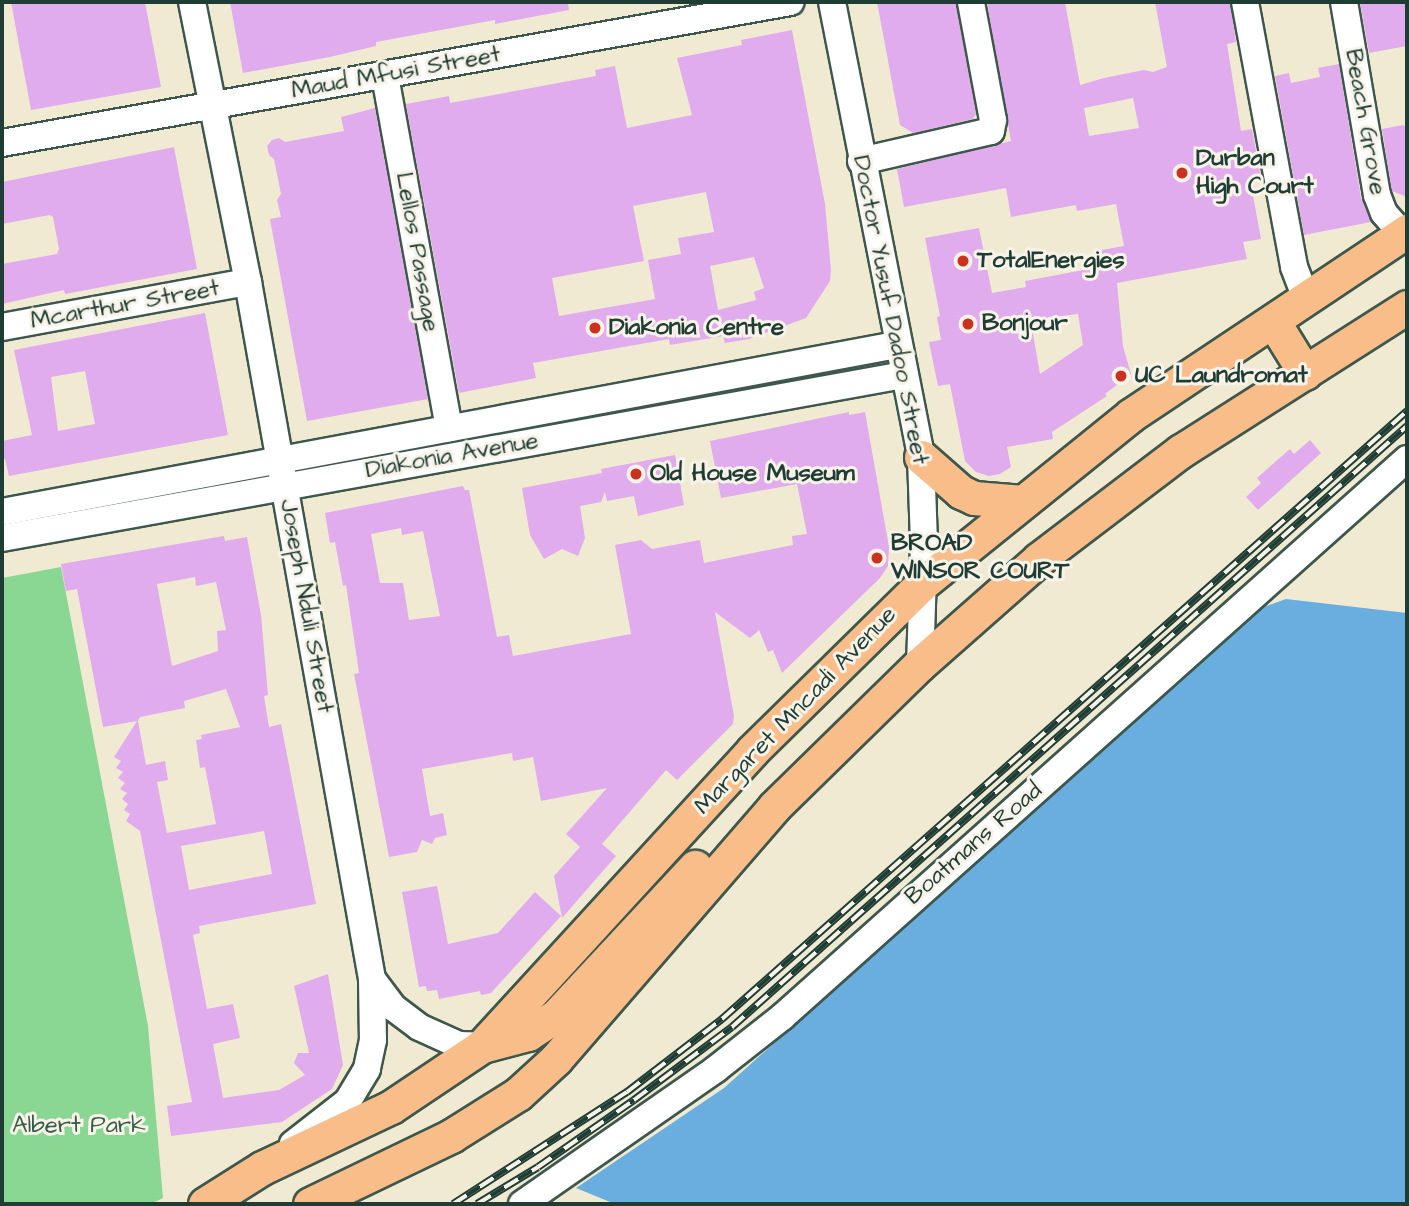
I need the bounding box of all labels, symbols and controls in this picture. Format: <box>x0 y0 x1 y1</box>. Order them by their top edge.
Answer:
street label: Maud Mfusi Street <box>289 40 503 106</box>
street label: Beach Grove <box>1338 47 1392 197</box>
place label: Durban High Court <box>1196 145 1314 201</box>
street label: Doctor Yusuf Dadoo Street <box>846 153 934 467</box>
marker: Durban High Court <box>1174 165 1190 181</box>
street label: Lellos Passage <box>389 170 445 334</box>
place label: TotalEnergies <box>977 247 1125 275</box>
marker: TotalEnergies <box>955 253 971 269</box>
street label: Mcarthur Street <box>28 274 222 336</box>
place label: Bonjour <box>982 310 1068 338</box>
place label: Diakonia Centre <box>609 314 784 342</box>
marker: Bonjour <box>960 316 976 332</box>
marker: Diakonia Centre <box>587 320 603 336</box>
place label: UC Laundromat <box>1135 362 1308 390</box>
marker: UC Laundromat <box>1113 368 1129 384</box>
street label: Diakonia Avenue <box>363 427 541 485</box>
place label: Old House Museum <box>650 460 855 488</box>
marker: Old House Museum <box>628 466 644 482</box>
street label: Joseph Nduli Street <box>273 497 339 715</box>
place label: BROAD WINSOR COURT <box>891 530 1069 586</box>
marker: BROAD WINSOR COURT <box>869 550 885 566</box>
street label: Margaret Mncadi Avenue <box>689 601 903 821</box>
street label: Boatmans Road <box>900 777 1048 911</box>
park label: Albert Park <box>12 1112 146 1140</box>

